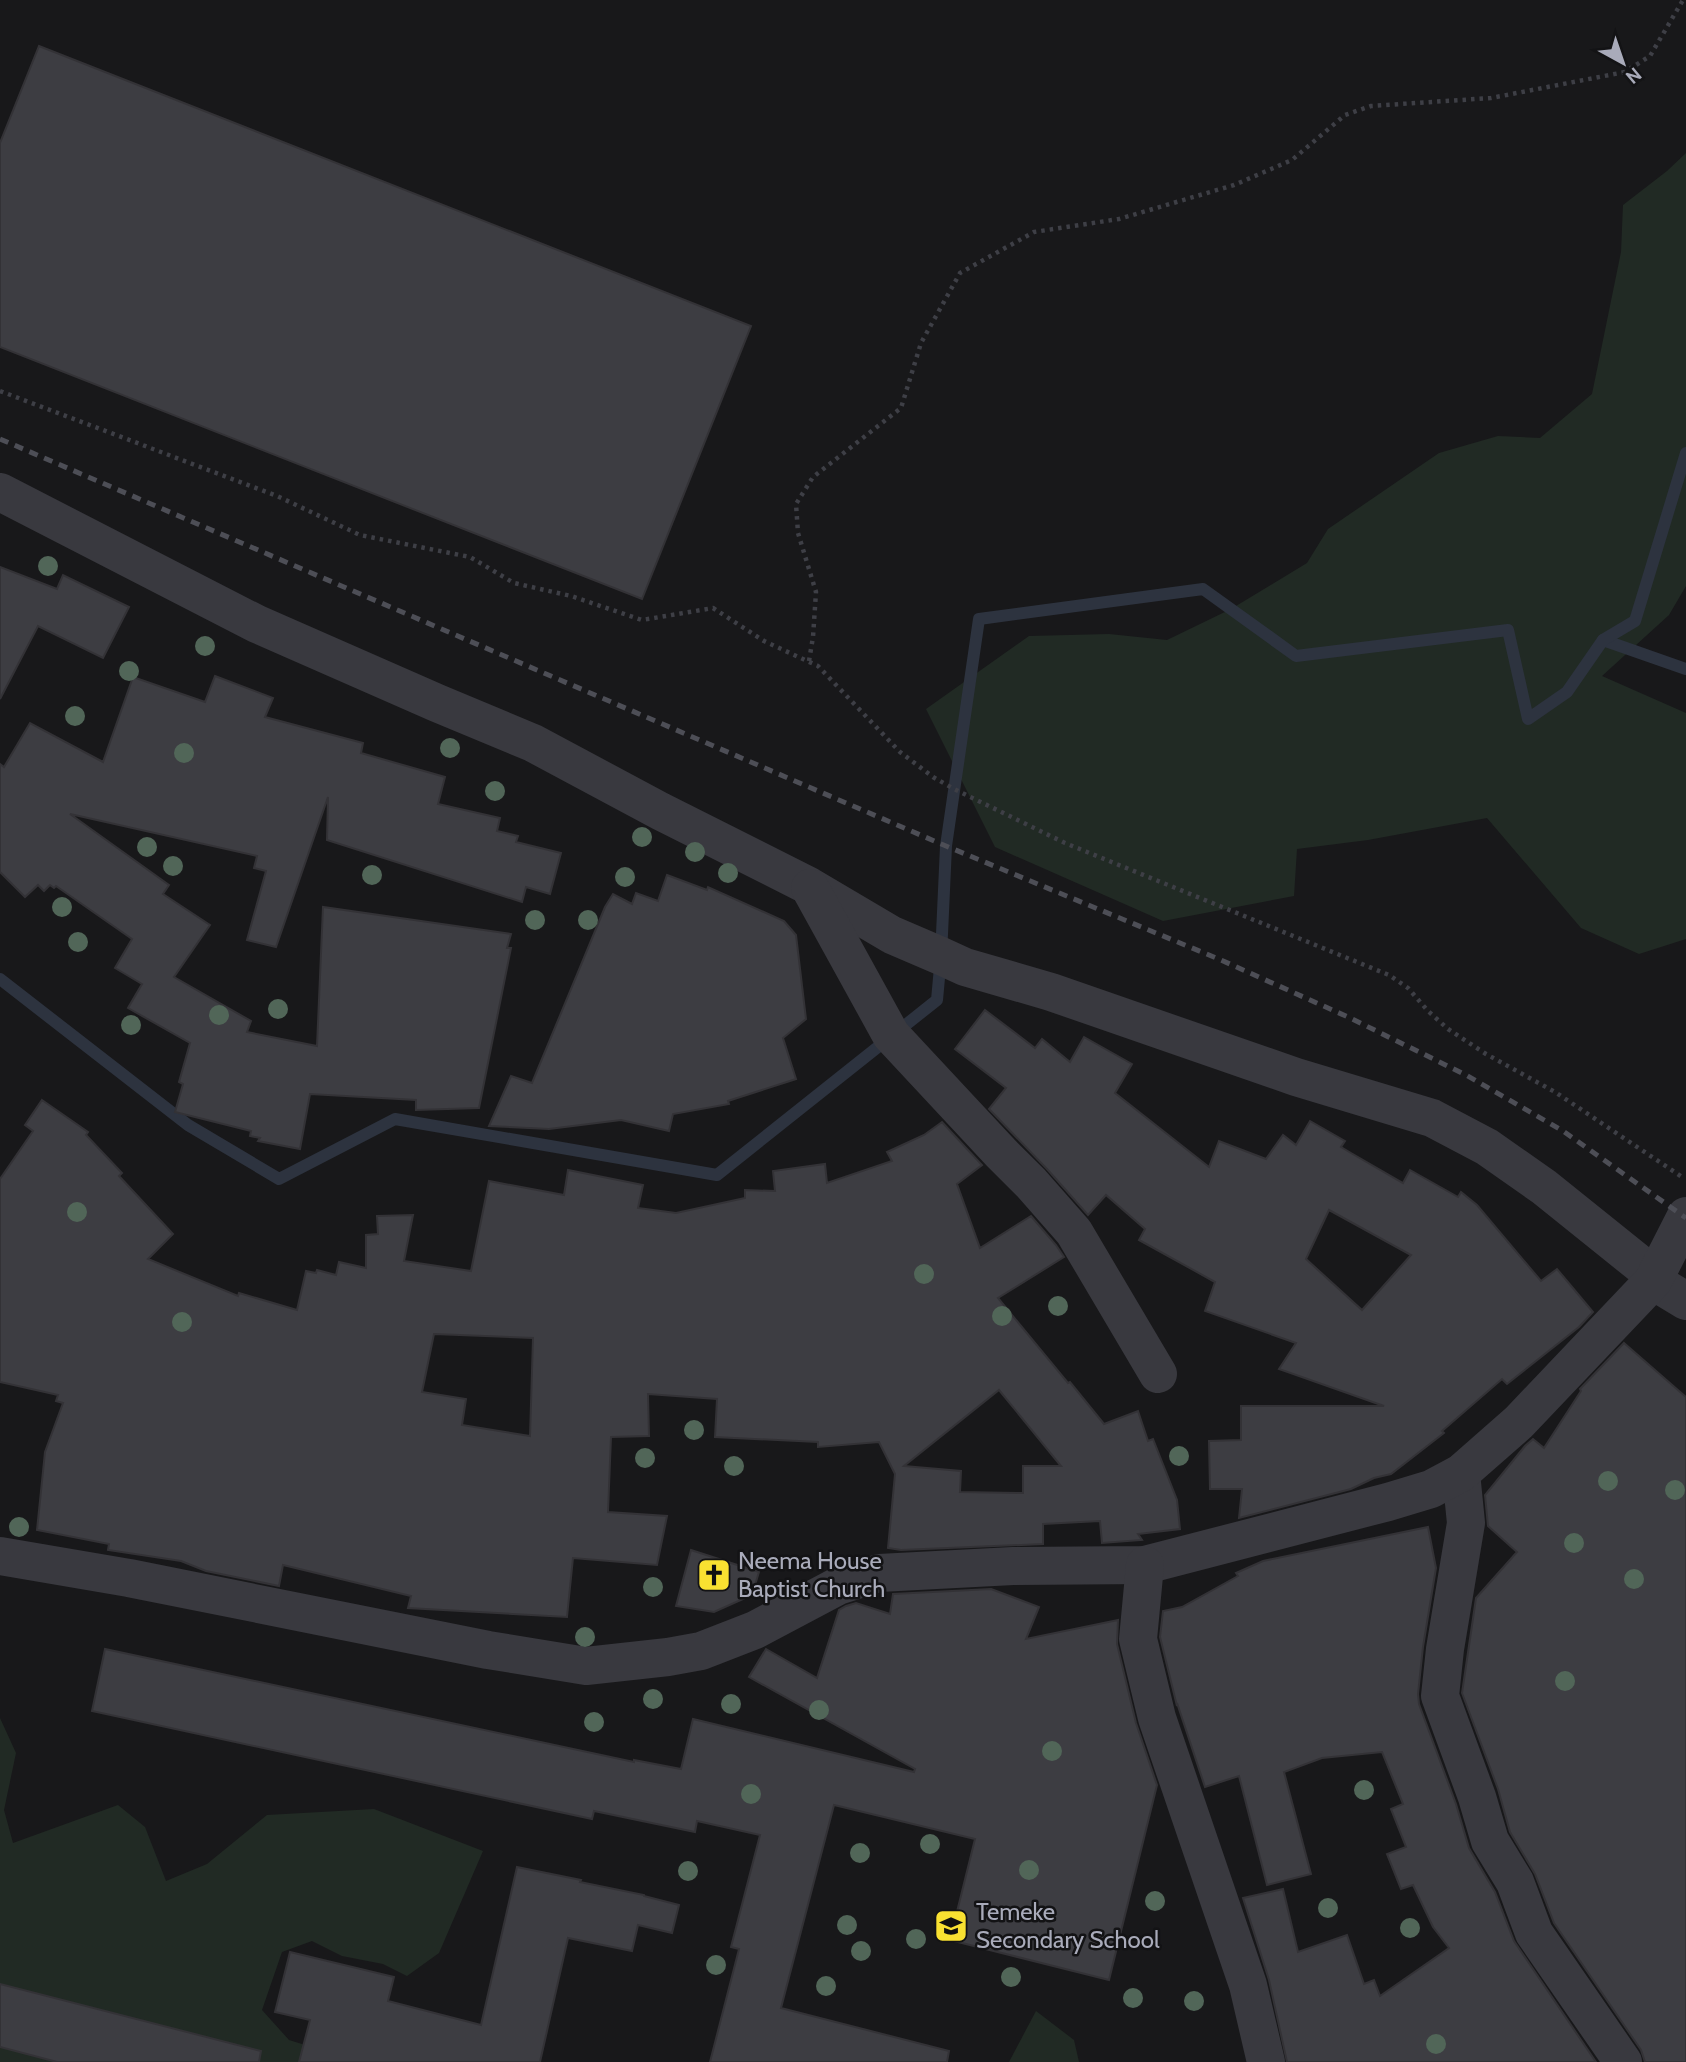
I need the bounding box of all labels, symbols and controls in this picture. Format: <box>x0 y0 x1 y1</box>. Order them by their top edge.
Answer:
north arrow <box>1588 28 1658 98</box>
text: N <box>1621 63 1646 89</box>
place label: Neema House Baptist Church <box>738 1546 885 1603</box>
church icon: Neema House Baptist Church <box>695 1556 733 1594</box>
place label: Temeke Secondary School <box>976 1897 1160 1954</box>
school or university icon: Temeke Secondary School <box>932 1907 970 1945</box>

